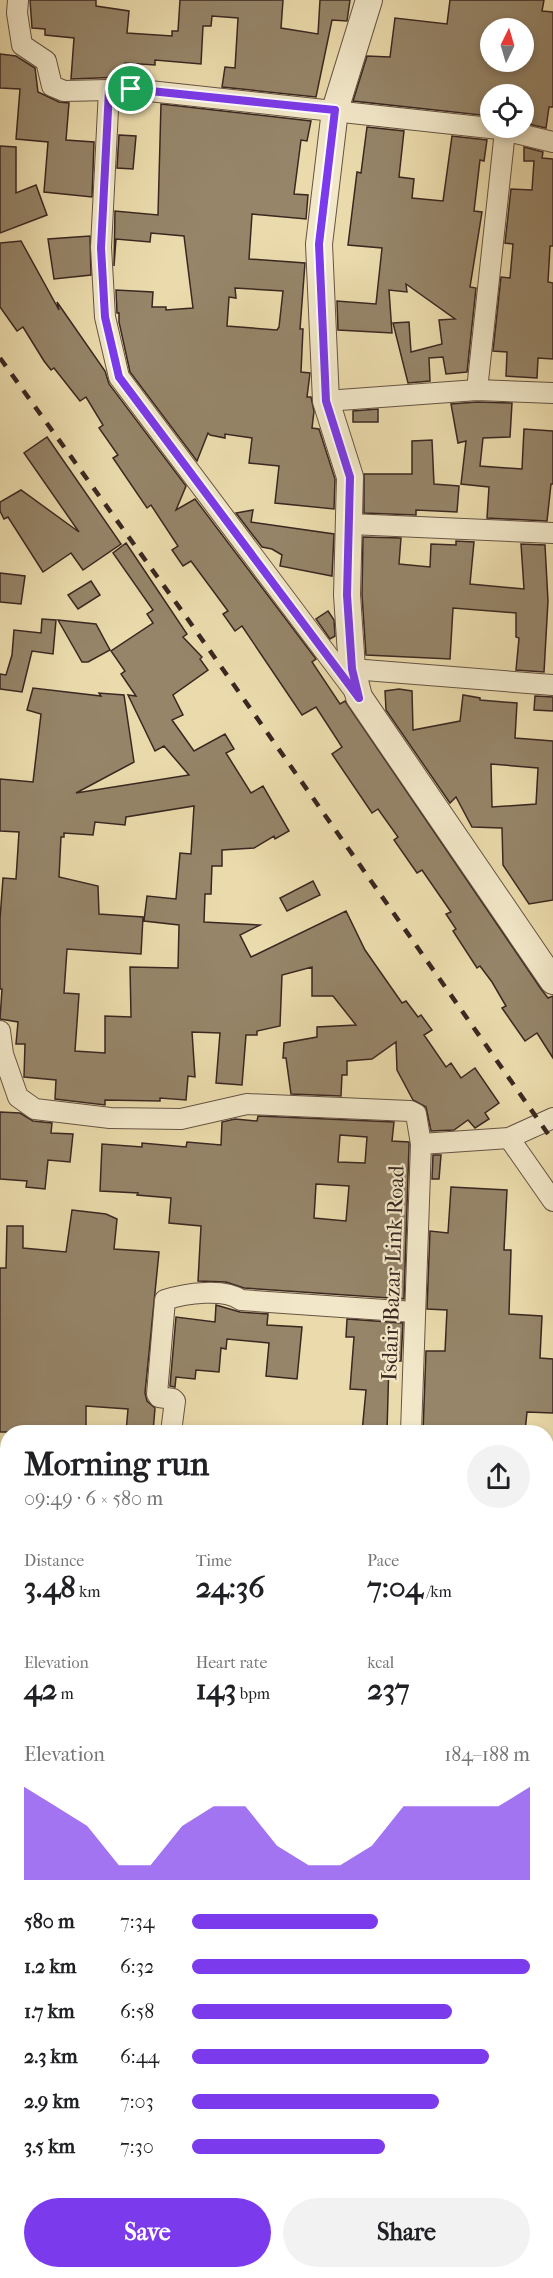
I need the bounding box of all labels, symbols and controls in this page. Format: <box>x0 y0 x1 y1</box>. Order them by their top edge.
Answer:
north arrow <box>480 18 534 72</box>
map controls <box>480 18 534 138</box>
pin <box>105 63 156 114</box>
icon: arrive <box>114 72 147 105</box>
button: locate <box>480 84 534 138</box>
street label: Isdair Bazar Link Road <box>376 1164 410 1381</box>
text: Morning run <box>24 1445 209 1484</box>
button: share <box>467 1445 530 1508</box>
text: 09:49 · 6 × 580 m <box>24 1487 163 1510</box>
text: Distance <box>24 1551 84 1570</box>
text: Time <box>196 1551 232 1570</box>
text: Pace <box>367 1551 399 1570</box>
text: 3.48 <box>24 1570 76 1605</box>
text: 24:36 <box>196 1570 265 1605</box>
text: 7:04 <box>367 1570 423 1605</box>
text: km <box>76 1582 101 1601</box>
text: /km <box>423 1582 452 1601</box>
text: Elevation <box>24 1653 89 1672</box>
text: Heart rate <box>196 1653 267 1672</box>
text: kcal <box>367 1653 394 1672</box>
text: 42 <box>24 1672 57 1707</box>
text: 143 <box>196 1672 236 1707</box>
text: 237 <box>367 1672 410 1707</box>
text: m <box>57 1684 74 1703</box>
text: bpm <box>236 1684 270 1703</box>
text: Elevation <box>24 1743 105 1766</box>
text: 184–188 m <box>444 1743 530 1766</box>
text: 580 m <box>24 1910 75 1933</box>
text: 7:34 <box>120 1910 155 1933</box>
text: 1.2 km <box>24 1955 77 1978</box>
text: 6:32 <box>120 1955 154 1978</box>
text: 1.7 km <box>24 2000 75 2023</box>
text: 6:58 <box>120 2000 154 2023</box>
text: 2.3 km <box>24 2045 78 2068</box>
text: 6:44 <box>120 2045 159 2068</box>
text: 2.9 km <box>24 2090 80 2113</box>
text: 7:03 <box>120 2090 154 2113</box>
text: 3.5 km <box>24 2135 75 2158</box>
text: 7:30 <box>120 2135 154 2158</box>
button: Save <box>24 2198 271 2267</box>
button: Share <box>283 2198 530 2267</box>

